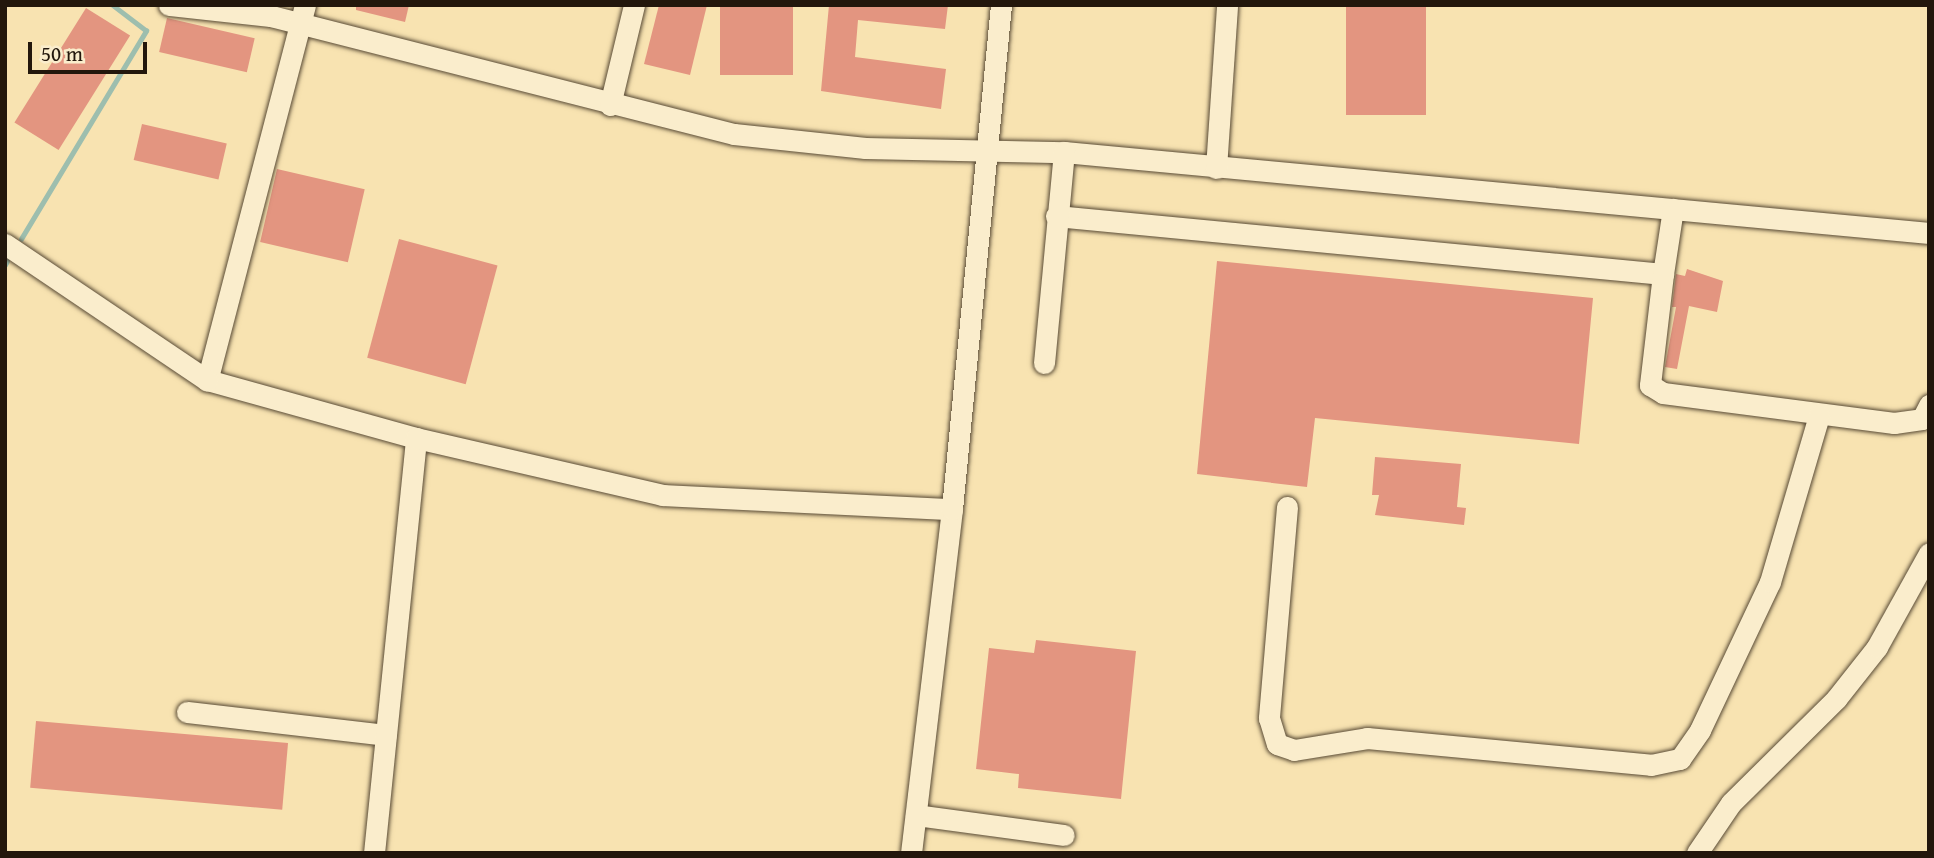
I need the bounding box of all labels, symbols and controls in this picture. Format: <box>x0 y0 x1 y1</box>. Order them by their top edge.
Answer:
scale bar <box>32 28 150 72</box>
text: 50 m <box>41 38 83 69</box>

